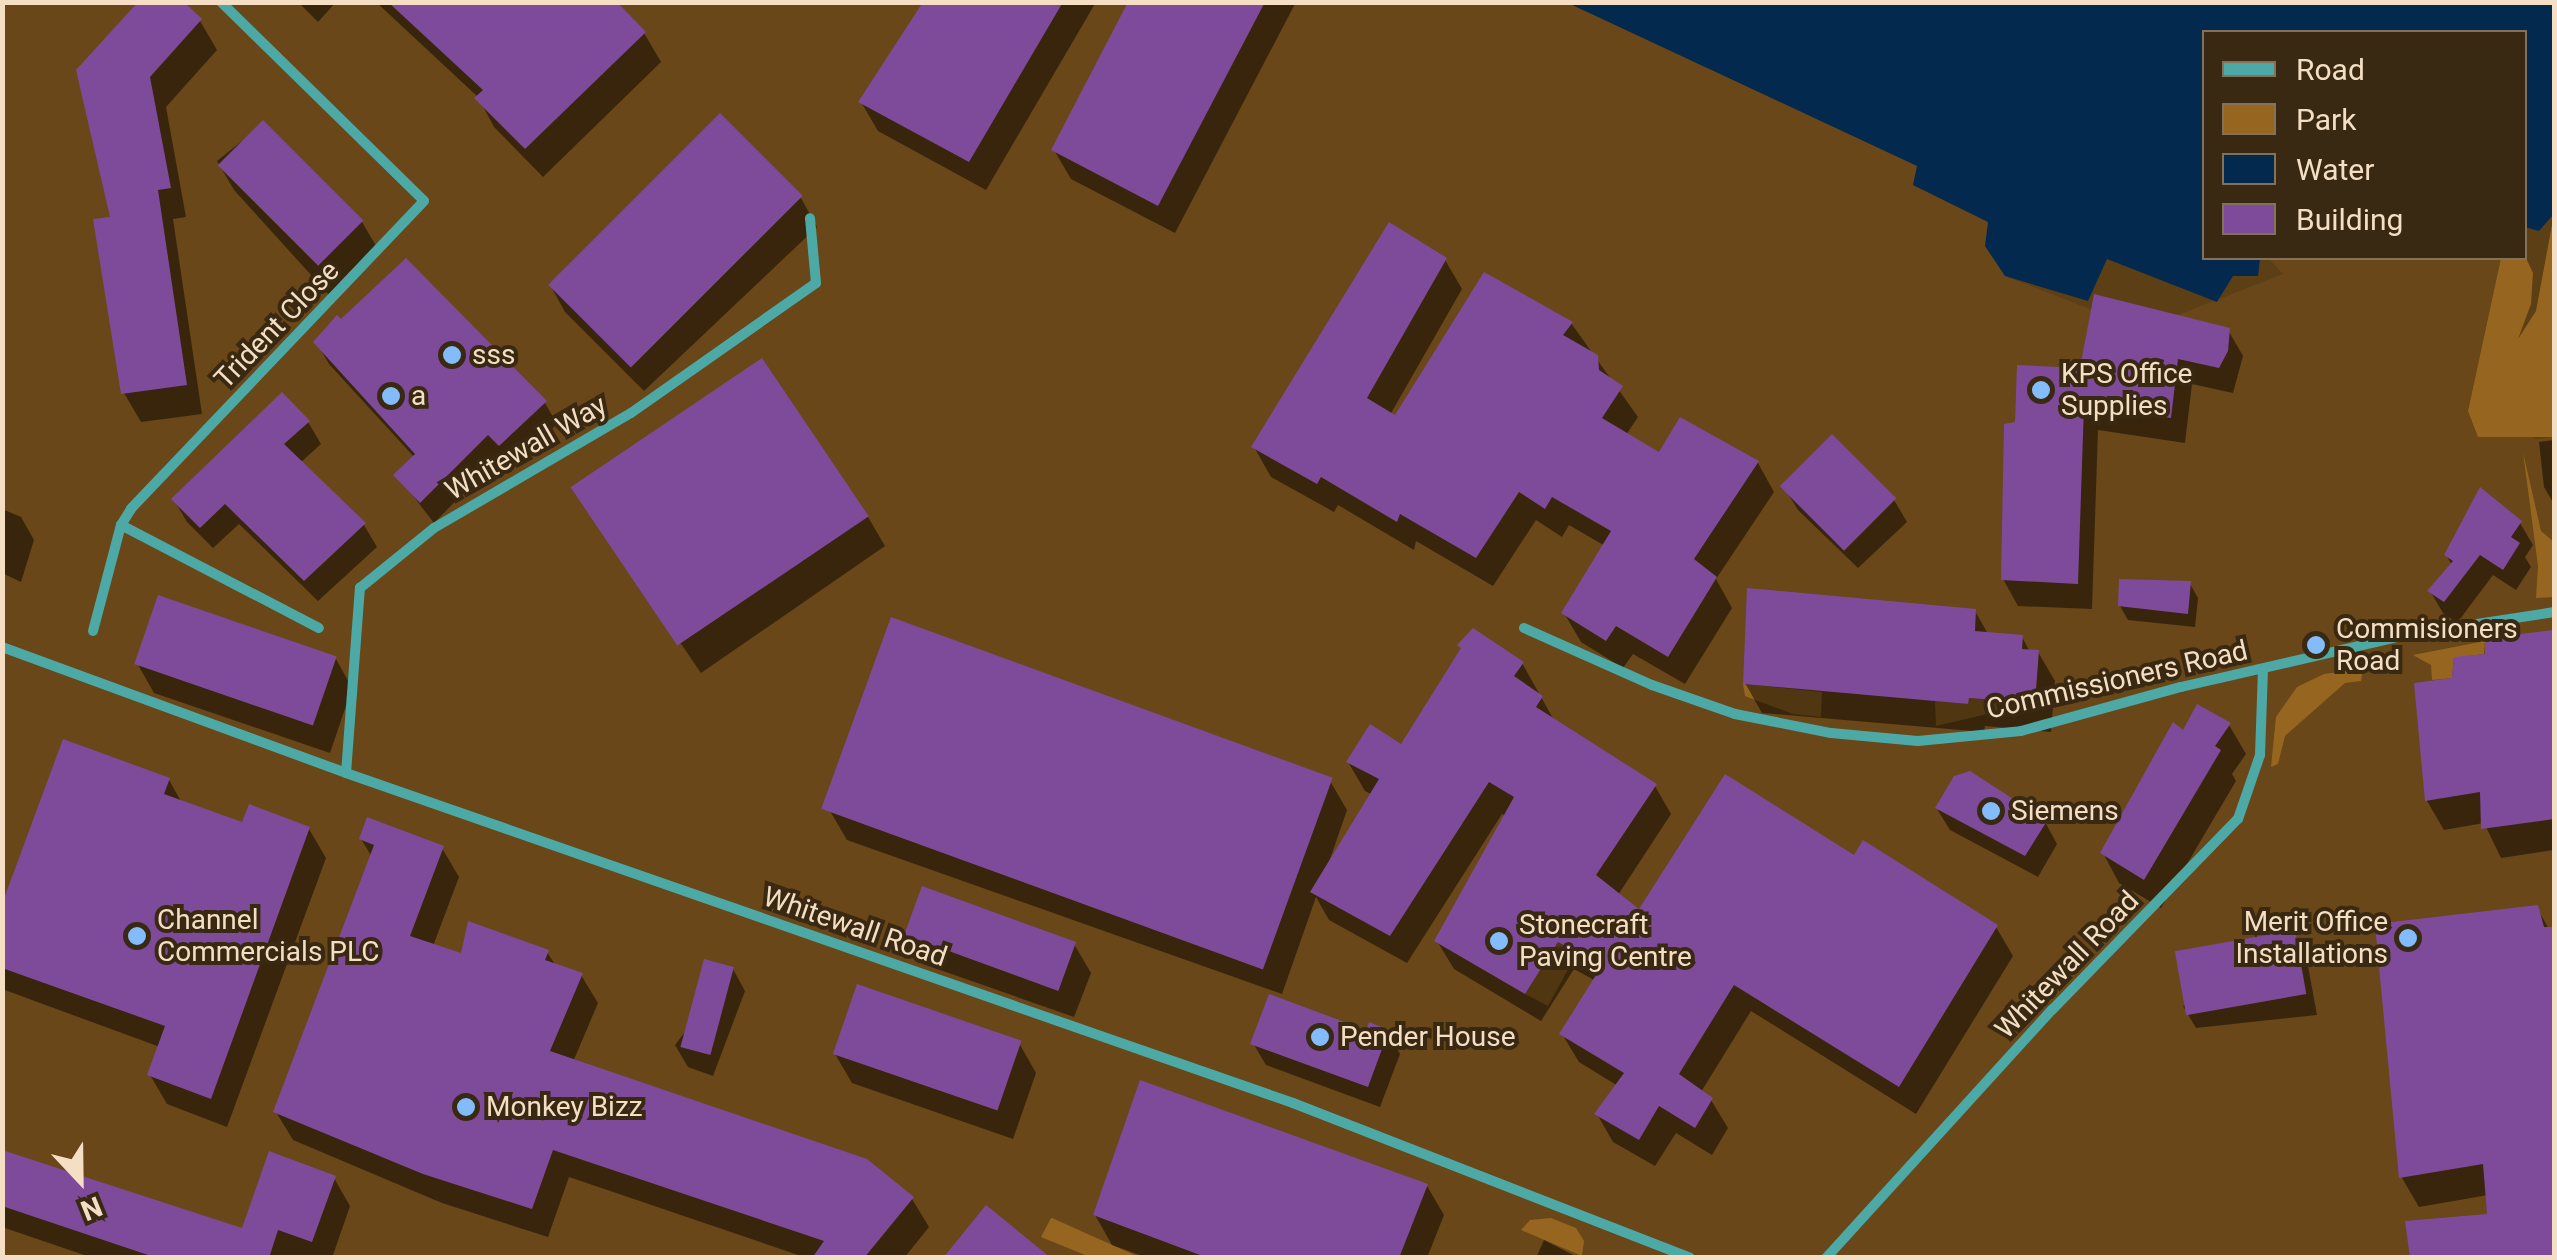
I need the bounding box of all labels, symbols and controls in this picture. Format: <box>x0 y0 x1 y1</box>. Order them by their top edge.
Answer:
legend <box>2202 30 2527 260</box>
text: Road <box>2296 52 2365 87</box>
text: Park <box>2296 102 2356 137</box>
text: Water <box>2296 152 2374 187</box>
text: Building <box>2296 202 2403 237</box>
street label: Trident Close <box>208 254 346 396</box>
place label: sss <box>472 338 515 372</box>
marker: sss <box>441 344 463 366</box>
place label: KPS Office Supplies <box>2061 357 2192 423</box>
place label: a <box>411 379 426 413</box>
marker: KPS Office Supplies <box>2030 379 2052 401</box>
marker: a <box>380 385 402 407</box>
street label: Whitewall Way <box>439 388 613 508</box>
place label: Commisioners Road <box>2336 612 2518 678</box>
street label: Commissioners Road <box>1983 634 2251 726</box>
marker: Commisioners Road <box>2305 634 2327 656</box>
place label: Siemens <box>2011 794 2119 828</box>
marker: Siemens <box>1980 800 2002 822</box>
street label: Whitewall Road <box>759 880 951 974</box>
street label: Whitewall Road <box>1988 884 2146 1046</box>
place label: Channel Commercials PLC <box>157 903 379 969</box>
place label: Merit Office Installations <box>2235 905 2388 971</box>
place label: Stonecraft Paving Centre <box>1519 908 1692 974</box>
marker: Channel Commercials PLC <box>126 925 148 947</box>
marker: Merit Office Installations <box>2397 927 2419 949</box>
marker: Stonecraft Paving Centre <box>1488 930 1510 952</box>
place label: Pender House <box>1340 1020 1516 1054</box>
marker: Pender House <box>1309 1026 1331 1048</box>
place label: Monkey Bizz <box>486 1090 643 1124</box>
marker: Monkey Bizz <box>455 1096 477 1118</box>
north arrow <box>30 1130 130 1230</box>
text: N <box>76 1189 107 1227</box>

